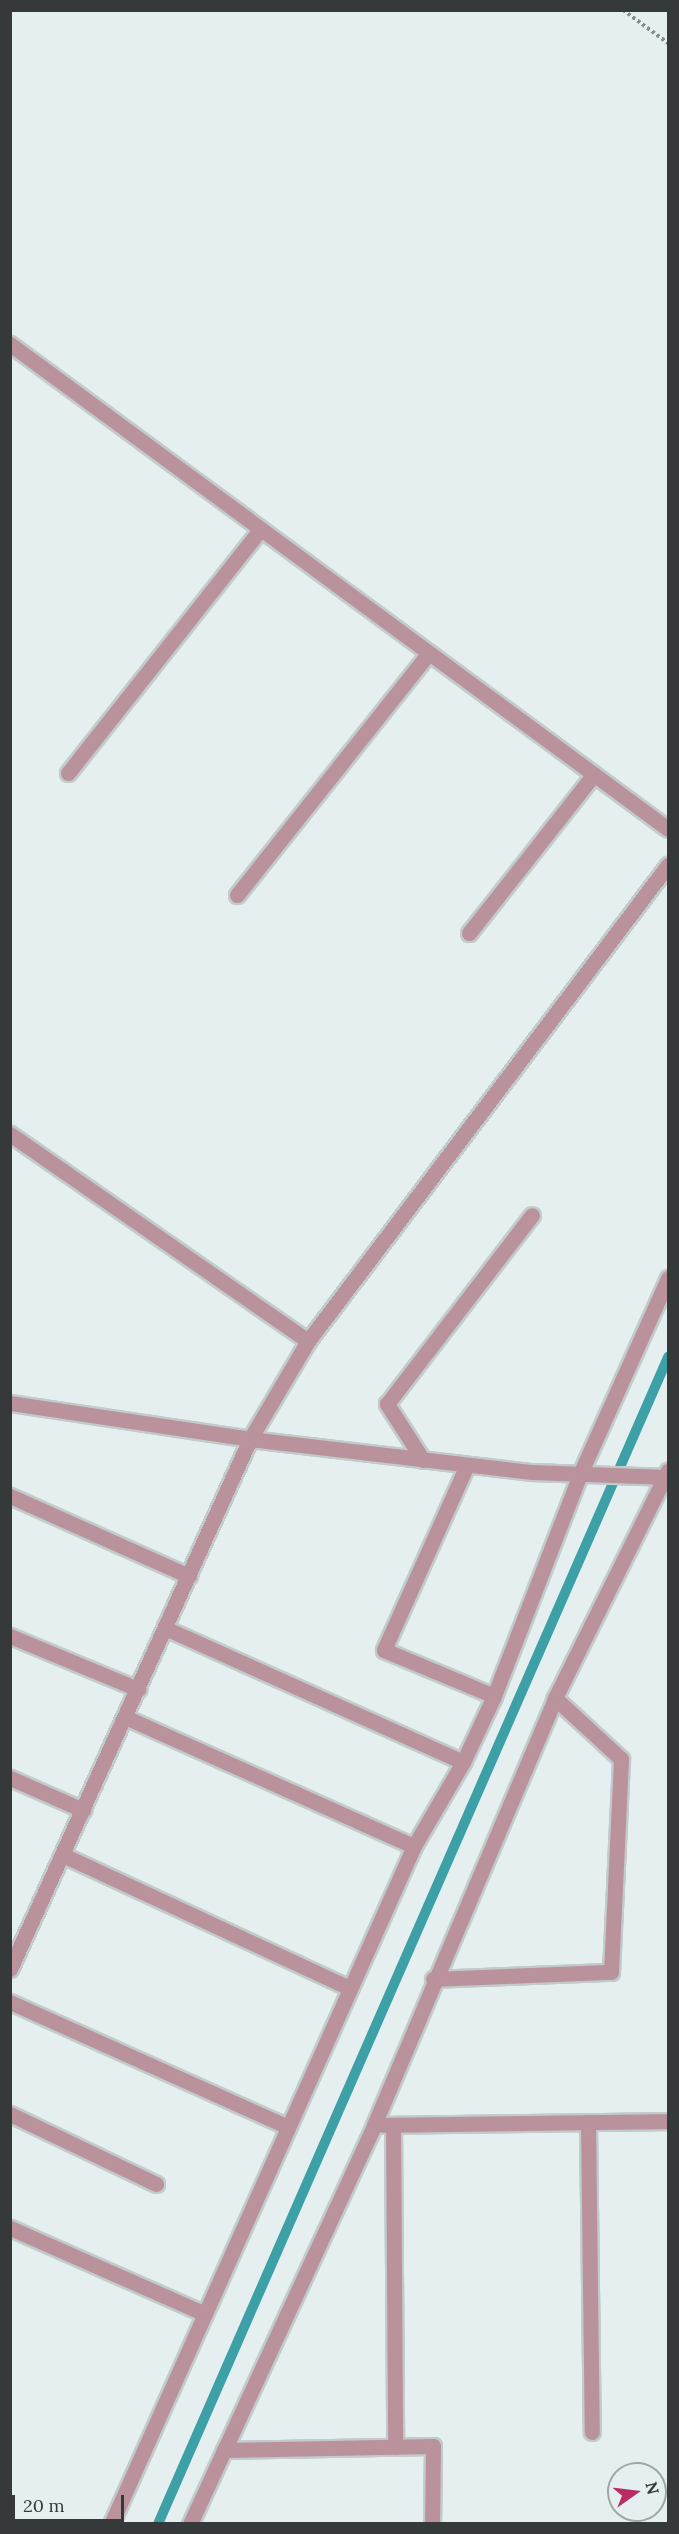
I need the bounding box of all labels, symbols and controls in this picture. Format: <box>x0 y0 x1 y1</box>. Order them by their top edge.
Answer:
north arrow <box>607 2462 667 2522</box>
text: N <box>641 2480 664 2497</box>
scale bar <box>15 2483 128 2521</box>
text: 20 m <box>23 2494 65 2517</box>

